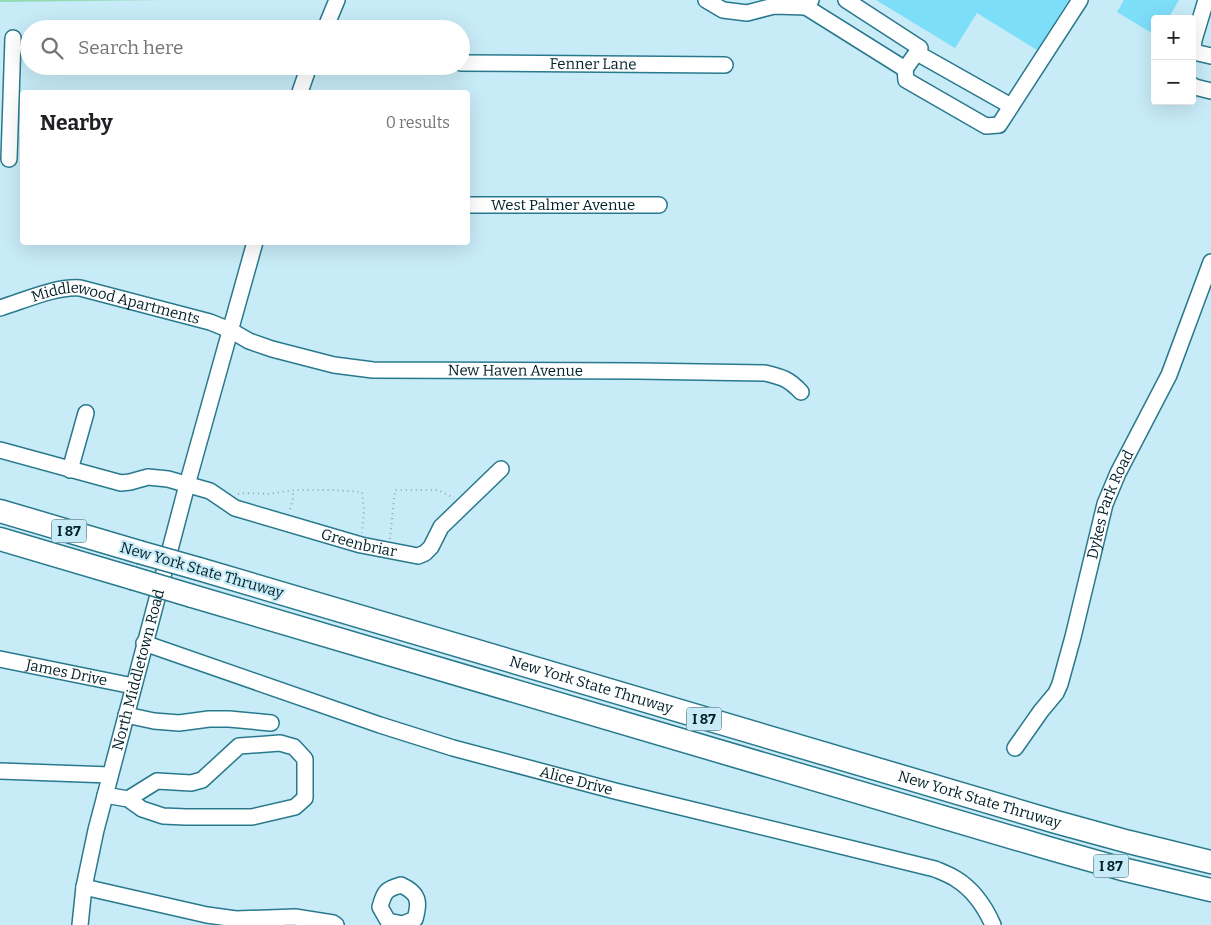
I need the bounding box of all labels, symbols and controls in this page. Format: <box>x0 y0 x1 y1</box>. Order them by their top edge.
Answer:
map controls <box>1151 15 1196 105</box>
button: + <box>1151 15 1196 60</box>
search box <box>20 20 470 75</box>
icon: search <box>38 34 66 62</box>
text: Search here <box>78 36 183 59</box>
street label: Fenner Lane <box>549 55 637 73</box>
button: − <box>1151 60 1196 105</box>
text: Nearby <box>40 110 113 136</box>
text: 0 results <box>386 113 450 132</box>
street label: West Palmer Avenue <box>491 196 635 214</box>
street label: Middlewood Apartments <box>29 279 202 328</box>
street label: New Haven Avenue <box>448 361 583 380</box>
street label: Dykes Park Road <box>1083 447 1137 561</box>
road number: I 87 <box>52 520 86 542</box>
street label: Greenbriar <box>319 525 399 561</box>
street label: New York State Thruway <box>118 538 286 602</box>
street label: North Middletown Road <box>108 587 168 753</box>
street label: New York State Thruway <box>507 652 675 717</box>
street label: James Drive <box>23 655 109 690</box>
road number: I 87 <box>686 708 722 731</box>
street label: Alice Drive <box>538 762 615 799</box>
street label: New York State Thruway <box>896 767 1063 832</box>
road number: I 87 <box>1094 854 1128 878</box>

